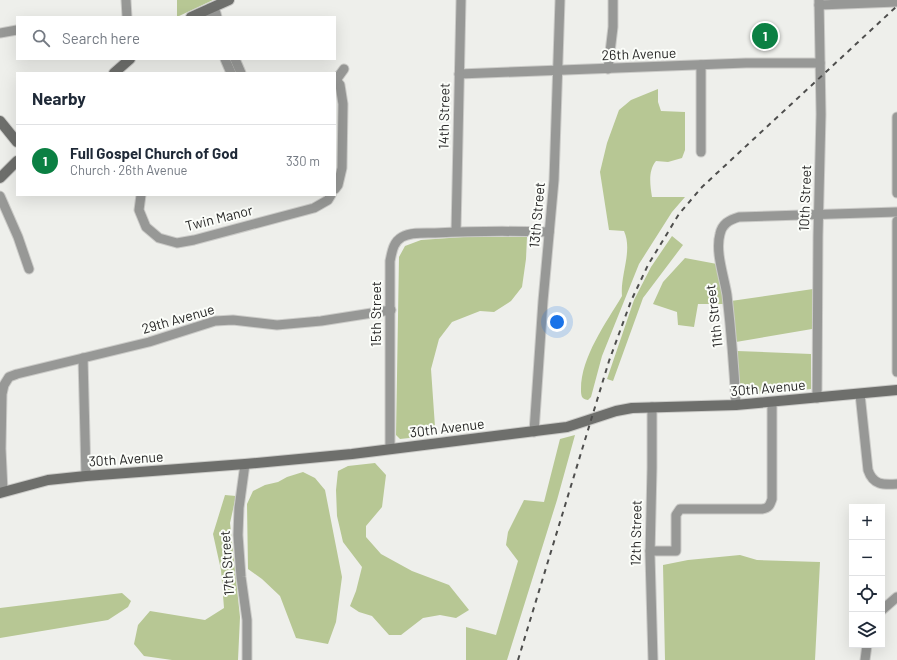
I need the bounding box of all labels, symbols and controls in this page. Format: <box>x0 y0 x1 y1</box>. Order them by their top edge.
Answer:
search box <box>16 16 336 60</box>
pin: 1 <box>752 21 778 51</box>
icon: search <box>30 27 52 49</box>
text: Search here <box>62 29 140 47</box>
street label: 26th Avenue <box>601 44 677 63</box>
street label: 14th Street <box>434 83 453 149</box>
text: Nearby <box>32 88 86 108</box>
text: Full Gospel Church of God <box>70 144 238 162</box>
text: 1 <box>43 153 47 169</box>
text: 330 m <box>286 153 320 169</box>
text: Church · 26th Avenue <box>70 162 188 178</box>
street label: 10th Street <box>795 164 814 232</box>
street label: 13th Street <box>525 181 548 248</box>
street label: Twin Manor <box>183 201 254 234</box>
street label: 15th Street <box>367 281 384 347</box>
street label: 11th Street <box>701 284 726 349</box>
street label: 29th Avenue <box>140 300 216 337</box>
your location <box>547 312 567 332</box>
street label: 30th Avenue <box>730 376 806 399</box>
street label: 30th Avenue <box>409 414 485 441</box>
street label: 30th Avenue <box>88 447 164 470</box>
street label: 12th Street <box>626 500 645 566</box>
map controls <box>849 504 885 648</box>
button: + <box>849 504 885 540</box>
street label: 17th Street <box>216 530 237 596</box>
button: − <box>849 540 885 576</box>
button: locate <box>849 576 885 612</box>
button: layers <box>849 612 885 648</box>

